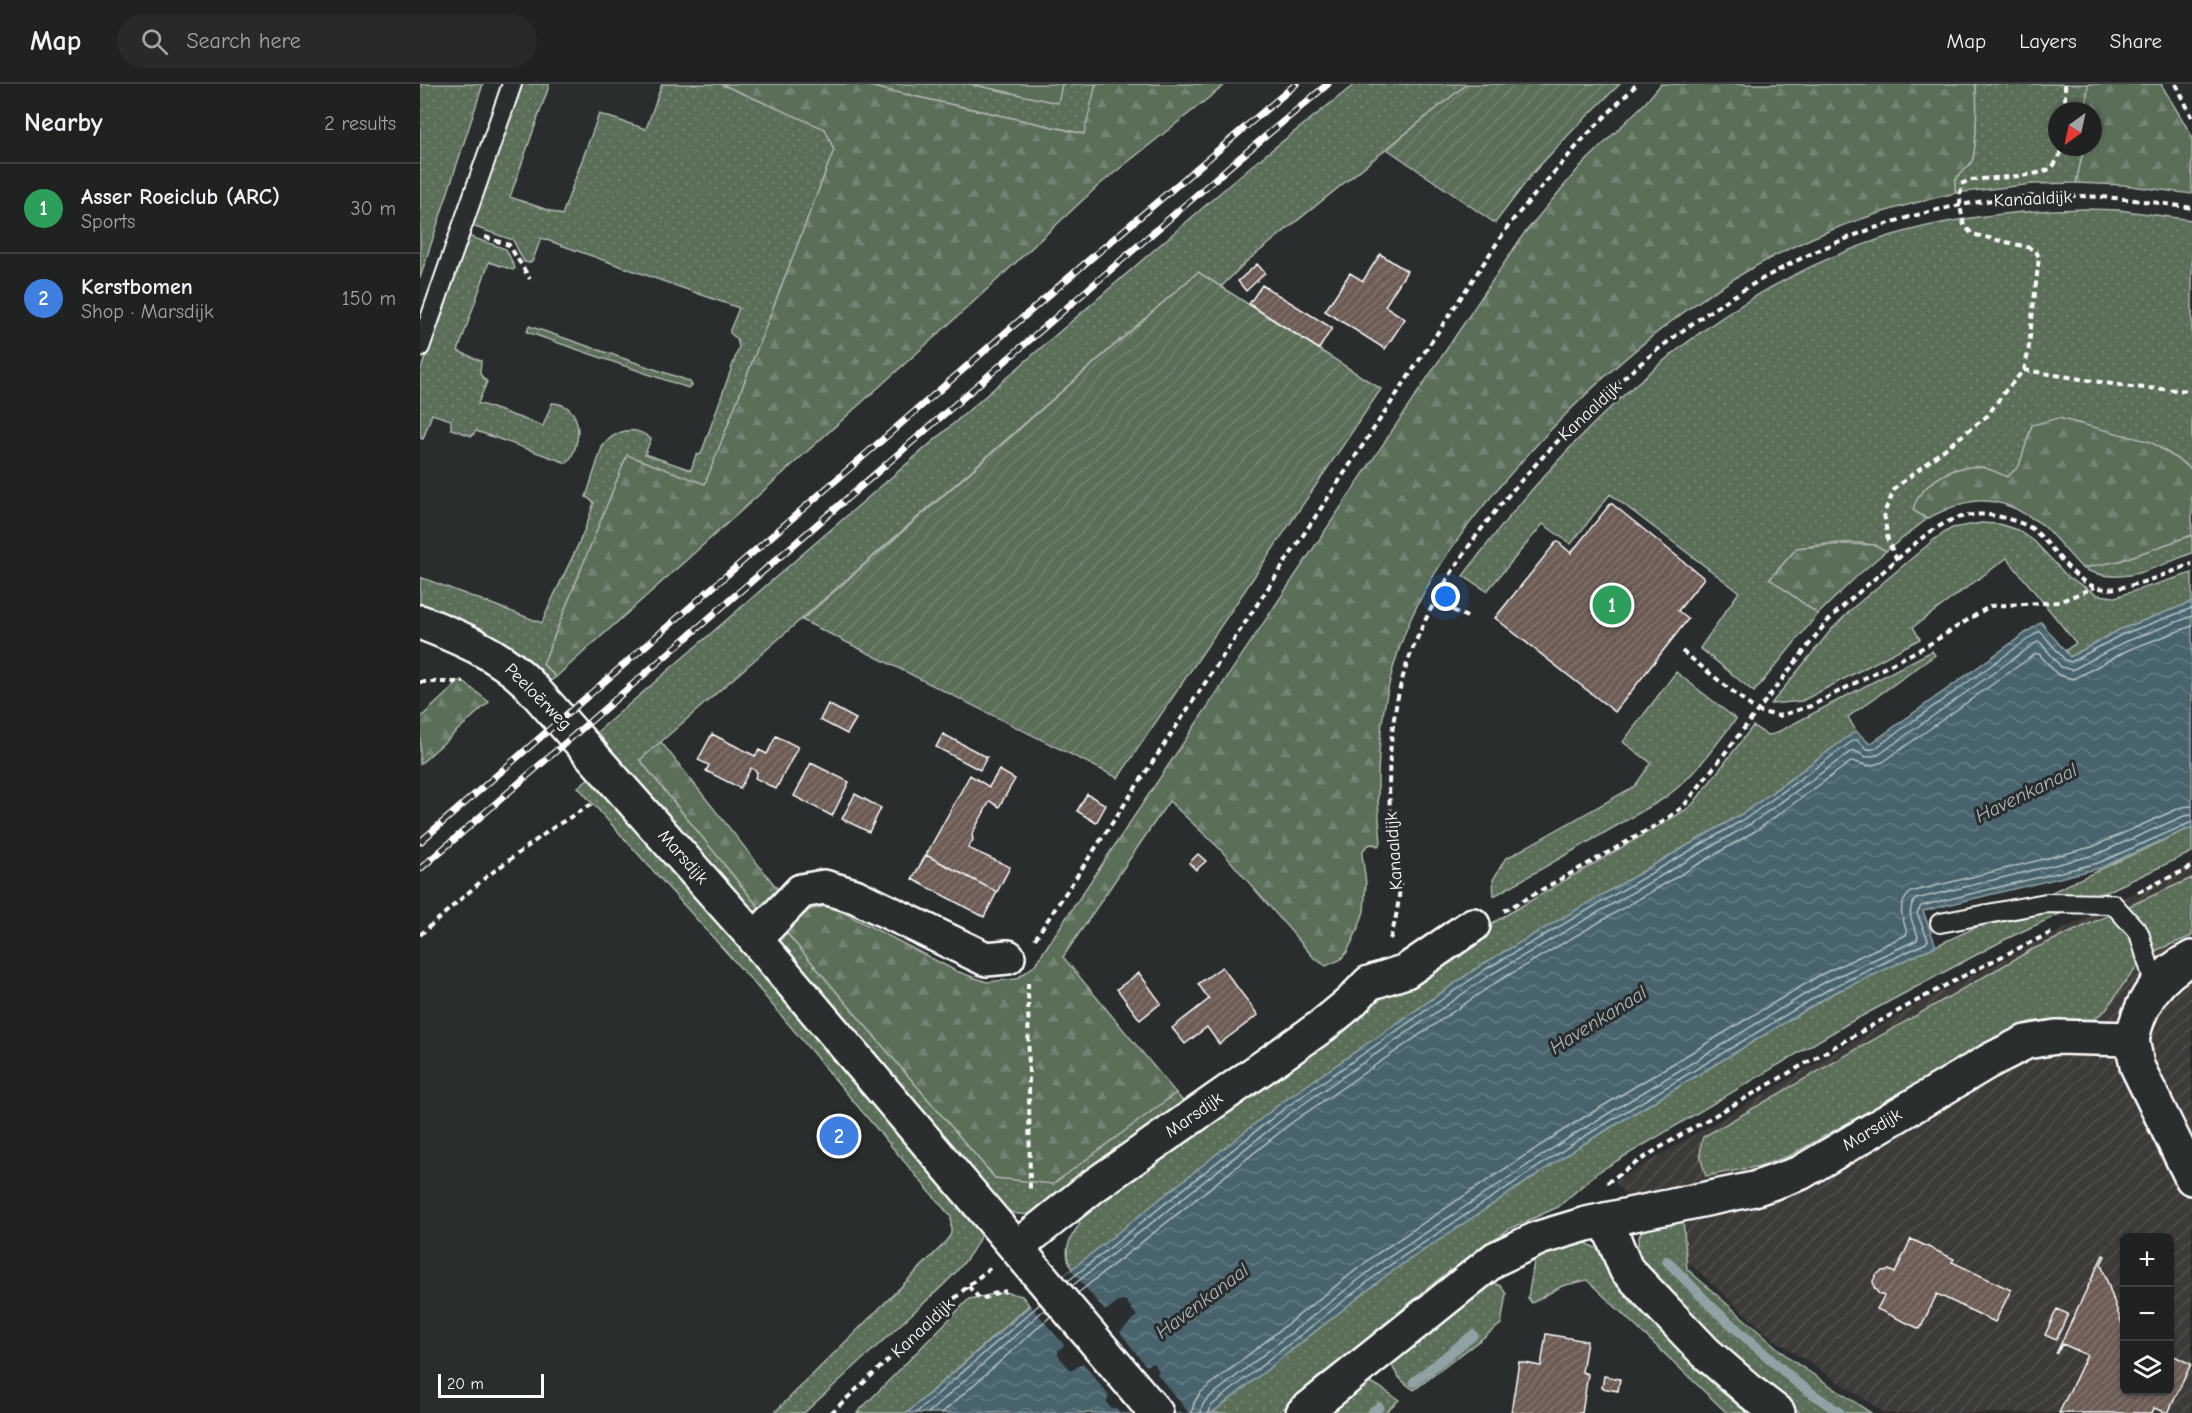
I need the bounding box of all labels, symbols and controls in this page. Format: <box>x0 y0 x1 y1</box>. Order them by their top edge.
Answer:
search box <box>117 14 537 68</box>
text: Map <box>30 25 81 57</box>
icon: search <box>138 25 171 58</box>
text: Search here <box>186 28 301 54</box>
text: Map <box>1947 29 1986 53</box>
text: Layers <box>2019 29 2077 53</box>
text: Share <box>2110 29 2162 53</box>
north arrow <box>2048 102 2102 156</box>
text: Nearby <box>24 108 103 138</box>
text: 2 results <box>324 112 396 135</box>
text: Asser Roeiclub (ARC) <box>81 184 280 210</box>
street label: Kanaaldijk <box>1993 186 2073 212</box>
text: 1 <box>40 197 47 220</box>
text: 30 m <box>350 197 396 220</box>
text: Sports <box>81 210 135 233</box>
text: Kerstbomen <box>81 274 193 300</box>
text: 2 <box>39 287 48 310</box>
text: 150 m <box>342 287 396 310</box>
text: Shop · Marsdijk <box>81 300 214 323</box>
street label: Kanaaldijk <box>1554 376 1626 445</box>
your location <box>1431 582 1460 611</box>
pin: 1 <box>1592 582 1632 628</box>
street label: Peeloërweg <box>500 659 576 735</box>
water label: Havenkanaal <box>1971 758 2081 828</box>
street label: Kanaaldijk <box>1381 811 1407 891</box>
street label: Marsdijk <box>654 825 713 889</box>
water label: Havenkanaal <box>1545 981 1651 1059</box>
street label: Marsdijk <box>1161 1087 1227 1142</box>
street label: Marsdijk <box>1838 1104 1906 1156</box>
pin: 2 <box>820 1114 858 1158</box>
map controls <box>2120 1233 2174 1395</box>
button: + <box>2120 1233 2174 1287</box>
water label: Havenkanaal <box>1151 1258 1253 1343</box>
button: − <box>2120 1287 2174 1341</box>
street label: Kanaaldijk <box>887 1293 959 1362</box>
button: layers <box>2120 1341 2174 1395</box>
scale bar <box>438 1371 544 1398</box>
text: 20 m <box>447 1375 484 1393</box>

